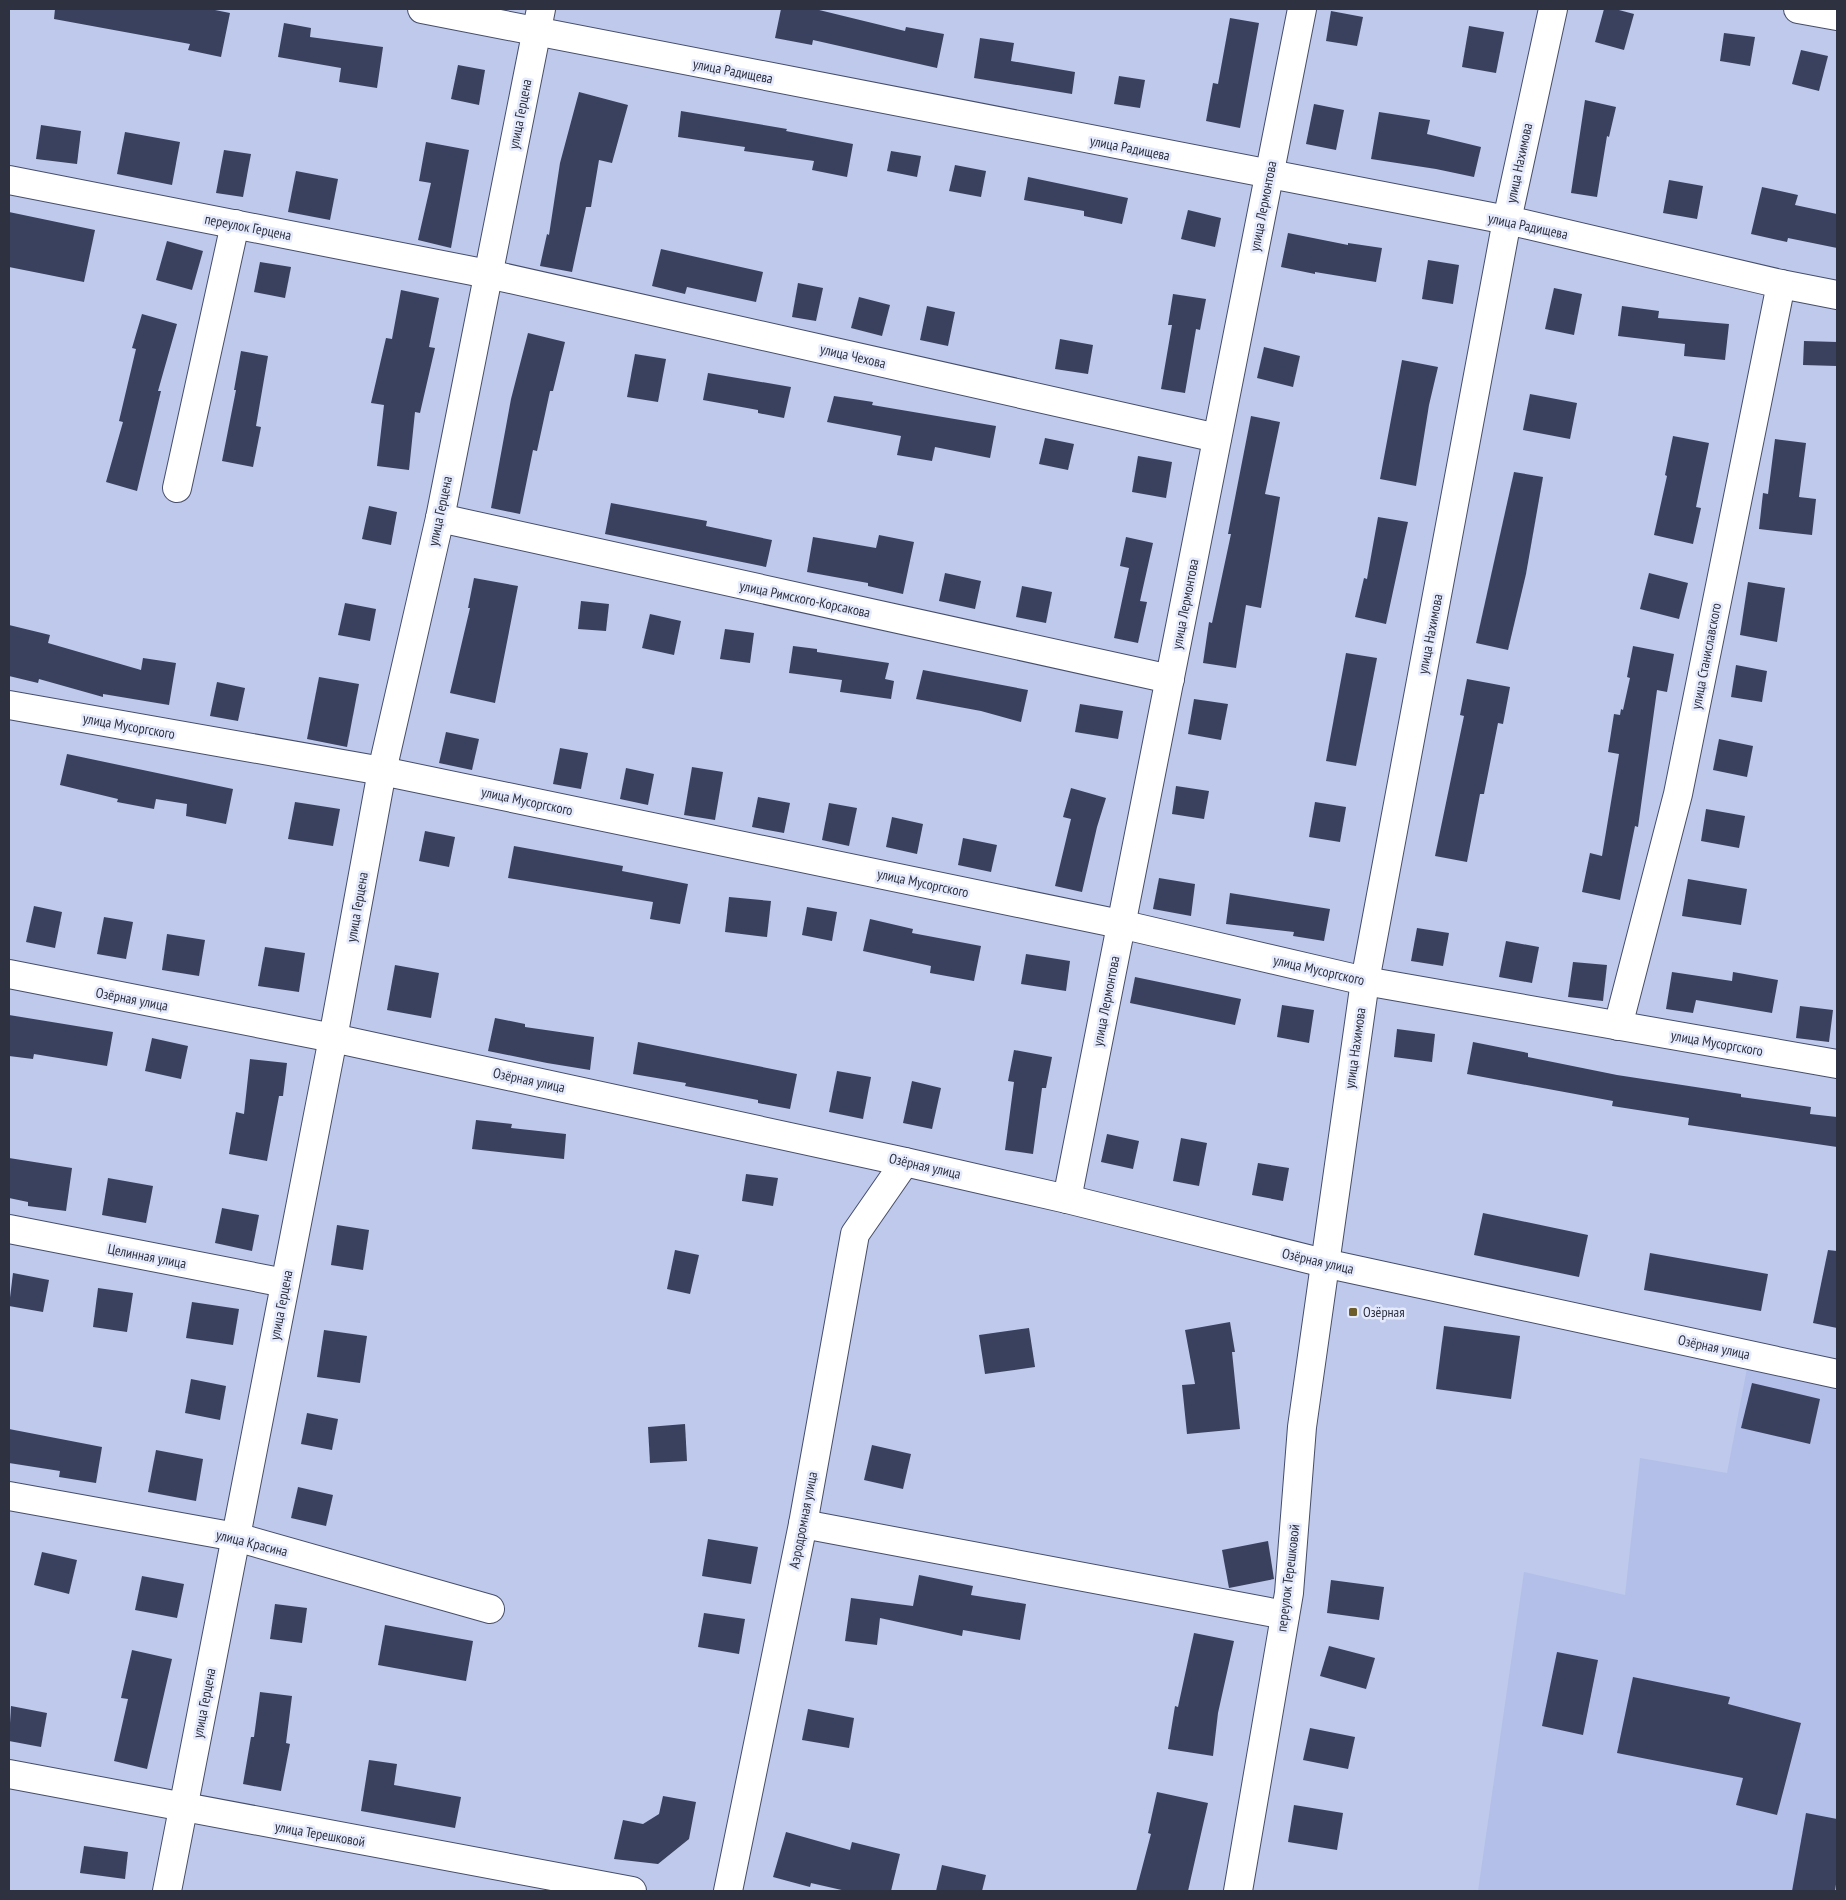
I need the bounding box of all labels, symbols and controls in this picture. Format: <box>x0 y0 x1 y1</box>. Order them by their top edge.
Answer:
street label: улица Радищева <box>691 54 775 88</box>
street label: улица Герцена <box>504 77 536 151</box>
street label: улица Нахимова <box>1502 121 1536 205</box>
street label: улица Радищева <box>1088 131 1172 165</box>
street label: улица Лермонтова <box>1245 159 1281 253</box>
street label: улица Радищева <box>1486 209 1570 243</box>
street label: переулок Герцена <box>203 210 293 244</box>
street label: улица Чехова <box>818 340 888 372</box>
street label: улица Герцена <box>424 474 456 548</box>
street label: улица Лермонтова <box>1167 557 1203 651</box>
street label: улица Римского-Корсакова <box>738 576 872 622</box>
street label: улица Нахимова <box>1413 592 1447 676</box>
street label: улица Станиславского <box>1687 601 1725 711</box>
street label: улица Мусоргского <box>82 709 176 743</box>
street label: улица Мусоргского <box>480 783 574 819</box>
street label: улица Мусоргского <box>876 865 970 901</box>
street label: улица Герцена <box>342 870 372 944</box>
street label: улица Мусоргского <box>1272 951 1366 989</box>
street label: улица Лермонтова <box>1088 954 1124 1048</box>
street label: Озёрная улица <box>94 983 170 1015</box>
street label: улица Нахимова <box>1340 1006 1370 1090</box>
street label: улица Мусоргского <box>1670 1026 1764 1060</box>
street label: Озёрная улица <box>491 1064 567 1096</box>
street label: Озёрная улица <box>887 1149 963 1183</box>
street label: Целинная улица <box>106 1240 188 1272</box>
street label: Озёрная улица <box>1280 1244 1356 1278</box>
street label: улица Герцена <box>265 1268 297 1342</box>
place label: Озёрная <box>1363 1303 1405 1321</box>
marker: Озёрная <box>1347 1306 1359 1318</box>
street label: Озёрная улица <box>1676 1331 1752 1363</box>
street label: Аэродромная улица <box>785 1470 821 1570</box>
street label: переулок Терешковой <box>1272 1523 1304 1633</box>
street label: улица Красина <box>214 1525 290 1561</box>
street label: улица Герцена <box>188 1666 220 1740</box>
street label: улица Терешковой <box>273 1817 367 1851</box>

